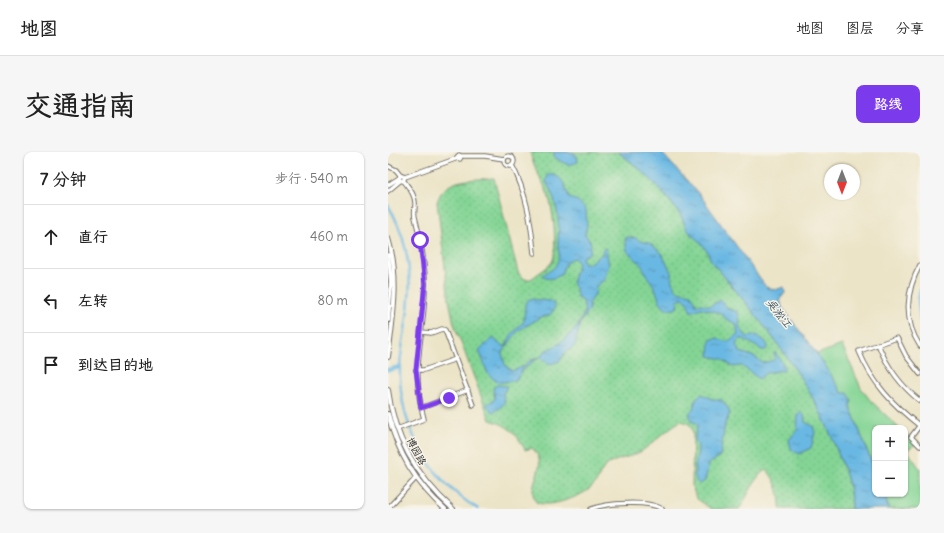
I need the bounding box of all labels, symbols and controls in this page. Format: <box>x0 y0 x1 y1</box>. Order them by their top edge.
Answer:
text: 地图 <box>20 16 58 40</box>
text: 地图 <box>796 19 824 37</box>
text: 图层 <box>846 19 874 37</box>
text: 分享 <box>896 19 924 37</box>
button: 路线 <box>856 85 920 123</box>
text: 交通指南 <box>24 87 136 123</box>
north arrow <box>824 164 860 200</box>
text: 7 分钟 <box>40 168 86 190</box>
text: 步行 · 540 m <box>275 170 348 187</box>
icon: ahead <box>40 226 62 248</box>
text: 直行 <box>78 227 108 246</box>
text: 460 m <box>310 228 348 245</box>
route start <box>411 231 429 249</box>
icon: left <box>40 290 62 312</box>
text: 左转 <box>78 291 108 310</box>
text: 80 m <box>317 292 348 309</box>
water label: 吴淞江 <box>763 296 795 331</box>
icon: arrive <box>40 354 62 376</box>
text: 到达目的地 <box>78 355 153 374</box>
route end <box>440 389 458 407</box>
map controls <box>872 425 908 497</box>
button: + <box>872 425 908 461</box>
street label: 博园路 <box>404 435 429 468</box>
button: − <box>872 461 908 497</box>

